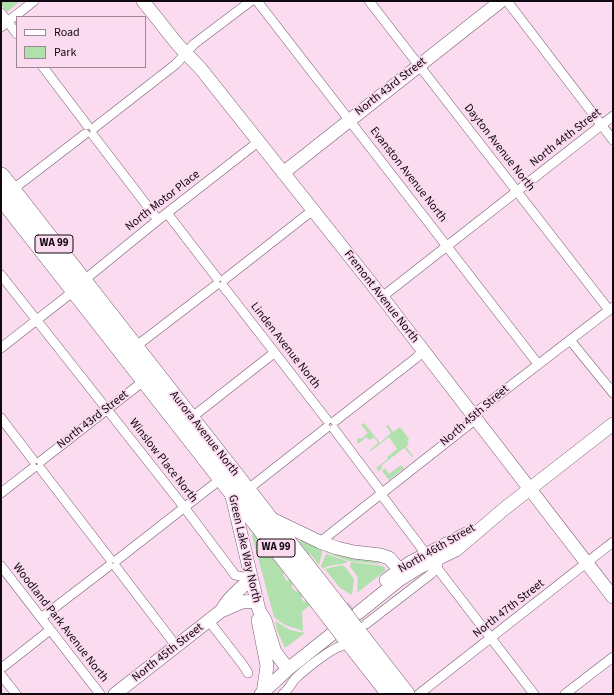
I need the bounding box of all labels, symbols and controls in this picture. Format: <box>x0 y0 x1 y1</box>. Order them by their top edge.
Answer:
legend <box>16 16 146 68</box>
text: Road <box>54 24 80 41</box>
text: Park <box>54 44 76 61</box>
street label: North 43rd Street <box>352 55 430 119</box>
street label: Dayton Avenue North <box>460 101 538 195</box>
street label: North 44th Street <box>528 106 604 170</box>
street label: Evanston Avenue North <box>366 125 450 225</box>
street label: North Motor Place <box>123 167 203 235</box>
road number: WA 99 <box>35 235 73 253</box>
street label: Fremont Avenue North <box>340 248 422 346</box>
street label: Linden Avenue North <box>247 300 323 392</box>
street label: North 45th Street <box>438 382 512 450</box>
street label: North 43rd Street <box>54 388 132 452</box>
street label: Aurora Avenue North <box>166 388 242 480</box>
street label: Winslow Place North <box>126 416 200 506</box>
street label: Green Lake Way North <box>225 494 263 604</box>
street label: North 46th Street <box>396 521 478 577</box>
road number: WA 99 <box>257 539 295 557</box>
street label: Woodland Park Avenue North <box>9 561 111 685</box>
street label: North 47th Street <box>471 577 547 641</box>
street label: North 45th Street <box>130 621 206 685</box>

